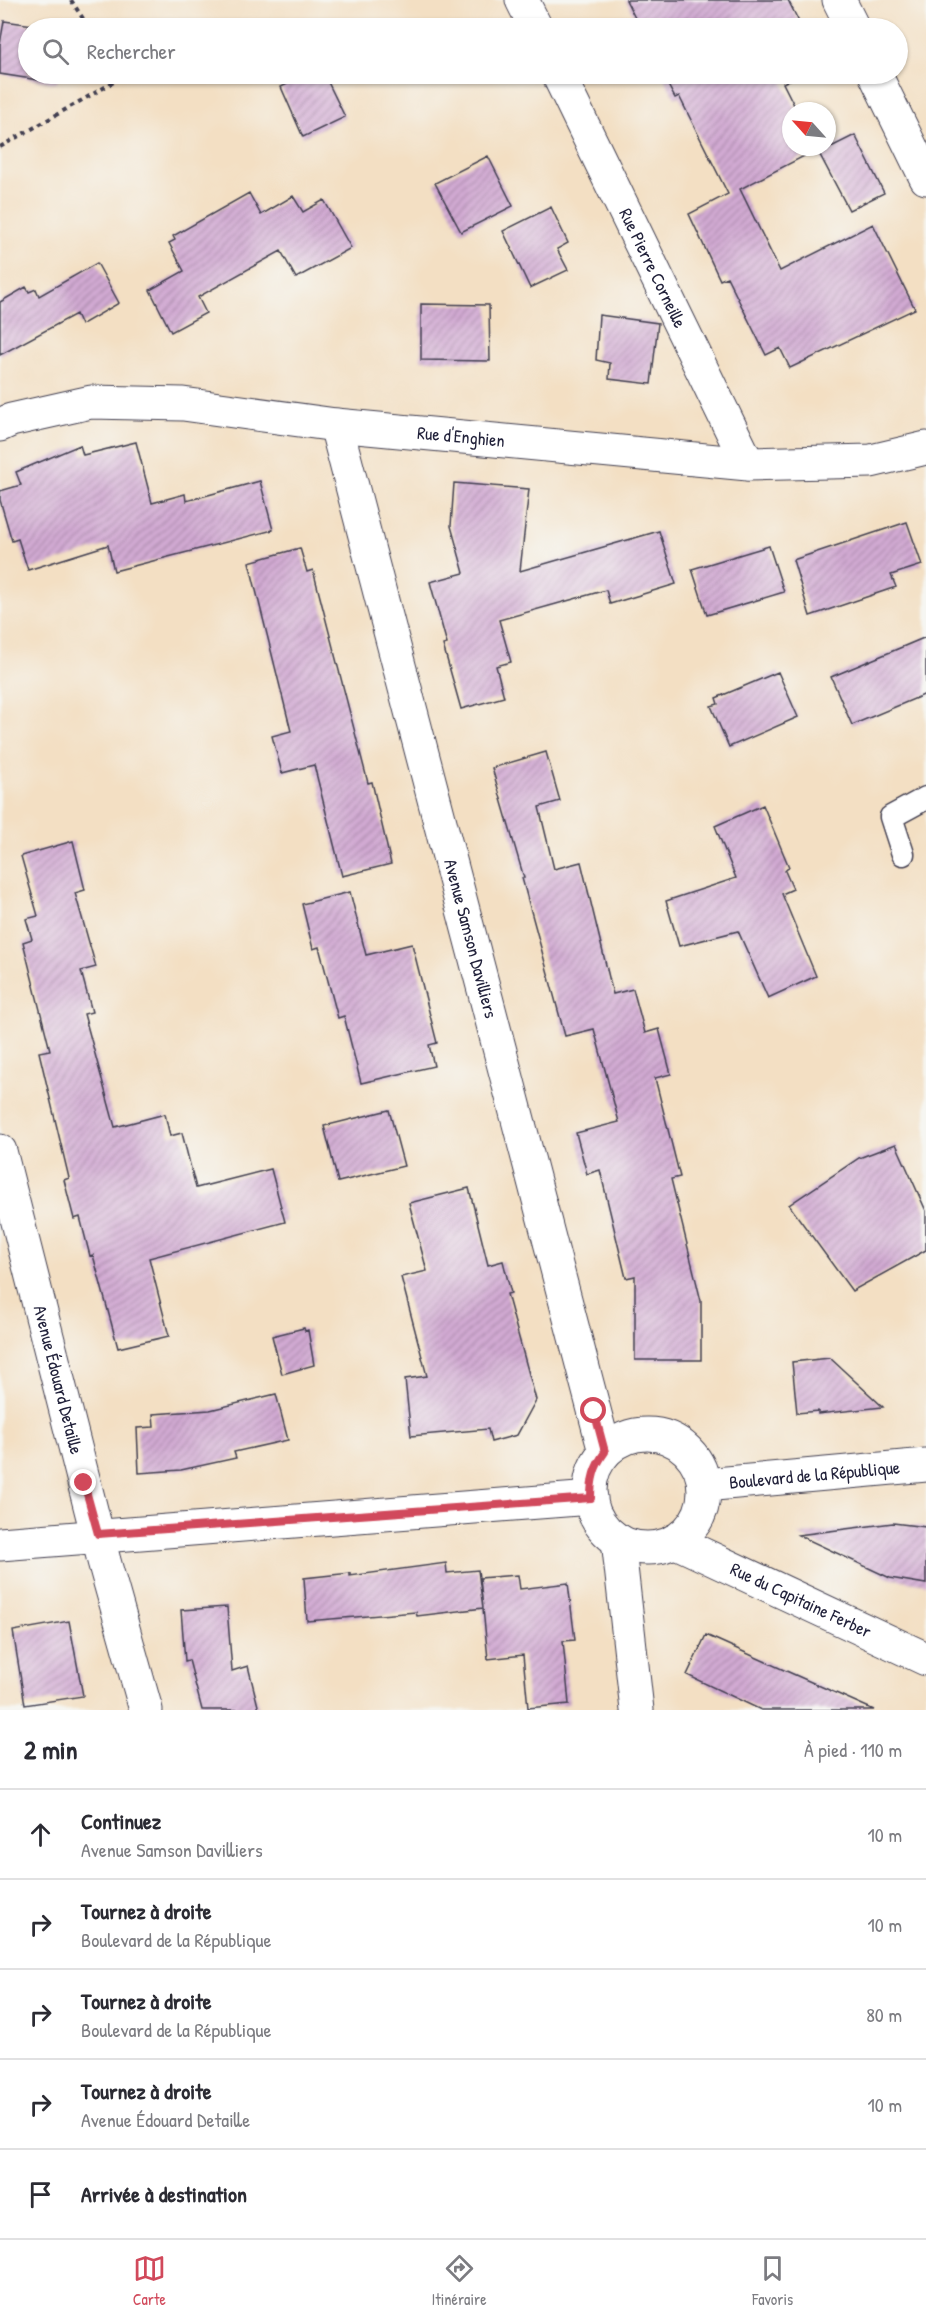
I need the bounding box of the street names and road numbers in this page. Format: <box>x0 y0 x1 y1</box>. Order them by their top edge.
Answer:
street label: Rue Pierre Corneille <box>613 204 693 332</box>
street label: Rue d'Enghien <box>416 420 506 453</box>
street label: Avenue Samson Davilliers <box>438 856 504 1021</box>
street label: Avenue Édouard Detaille <box>28 1303 89 1457</box>
street label: Boulevard de la République <box>728 1454 901 1495</box>
street label: Rue du Capitaine Ferber <box>726 1556 876 1644</box>

